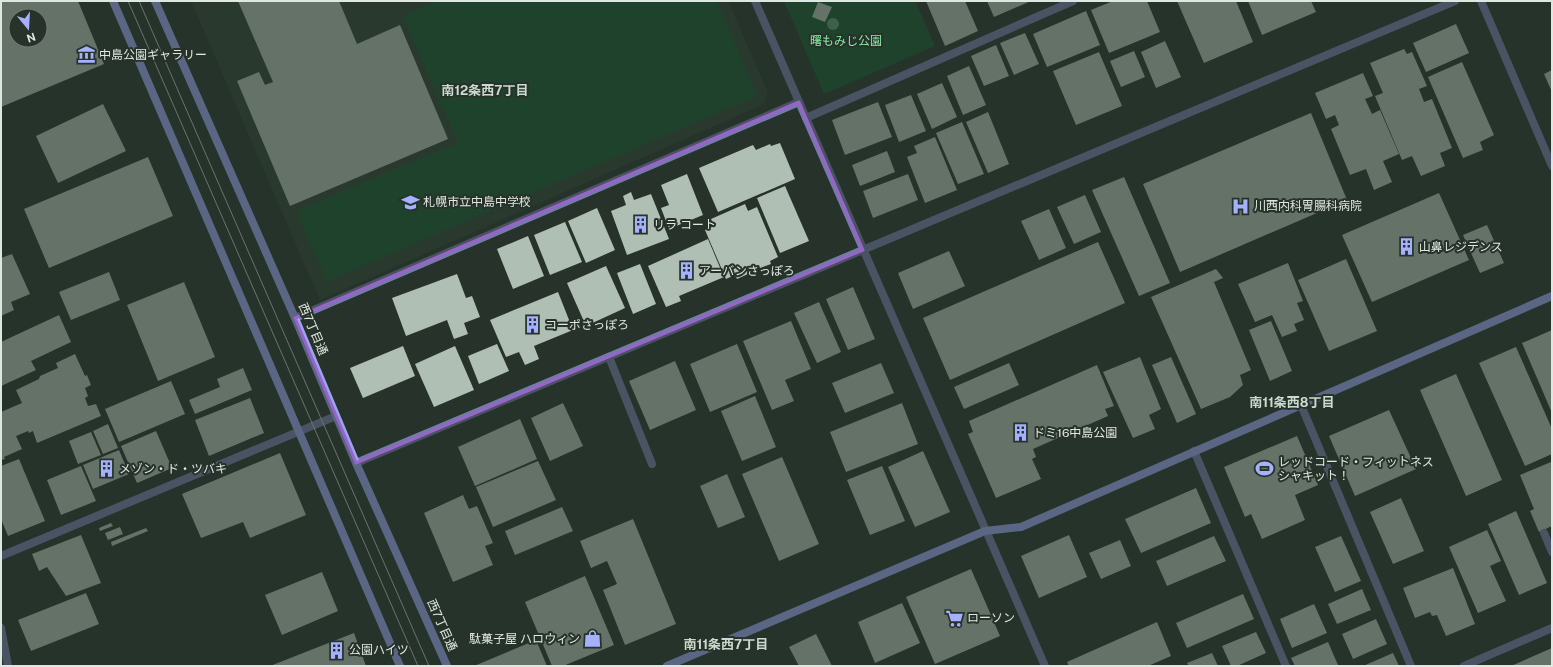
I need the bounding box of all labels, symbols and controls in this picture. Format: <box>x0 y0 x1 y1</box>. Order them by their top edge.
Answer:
north arrow <box>8 8 48 48</box>
text: N <box>25 30 37 45</box>
park label: 曙もみじ公園 <box>810 34 882 48</box>
museum icon: 中島公園ギャラリー <box>76 45 96 65</box>
place label: 中島公園ギャラリー <box>99 48 207 62</box>
district label: 南12条西7丁目 <box>442 83 528 98</box>
school or university icon: 札幌市立中島中学校 <box>400 192 420 212</box>
place label: 札幌市立中島中学校 <box>423 195 531 209</box>
hospital icon: 川西内科胃腸科病院 <box>1231 196 1251 216</box>
place label: 川西内科胃腸科病院 <box>1254 199 1362 213</box>
building icon: リラ コート <box>630 215 650 235</box>
place label: リラ コート <box>653 218 716 232</box>
building icon: 山鼻レジデンス <box>1396 237 1416 257</box>
place label: 山鼻レジデンス <box>1419 240 1503 254</box>
building icon: アーバンさっぽろ <box>676 261 696 281</box>
place label: アーバンさっぽろ <box>699 264 795 278</box>
street label: 西7丁目通 <box>296 301 330 357</box>
building icon: コーポさっぽろ <box>522 315 542 335</box>
place label: コーポさっぽろ <box>545 318 629 332</box>
district label: 南11条西8丁目 <box>1250 395 1334 410</box>
building icon: ドミ16中島公園 <box>1010 423 1030 443</box>
place label: ドミ16中島公園 <box>1033 426 1117 440</box>
place label: レッドコード・フィットネス シャキット！ <box>1278 455 1434 483</box>
building icon: メゾン・ド・ツバキ <box>96 459 116 479</box>
sports icon: レッドコード・フィットネス シャキット！ <box>1255 459 1275 479</box>
place label: メゾン・ド・ツバキ <box>119 462 227 476</box>
street label: 西7丁目通 <box>424 597 460 653</box>
supermarket icon: ローソン <box>944 608 964 628</box>
place label: ローソン <box>967 611 1015 625</box>
shop icon: 駄菓子屋 ハロウィン <box>583 629 603 649</box>
place label: 駄菓子屋 ハロウィン <box>469 632 580 646</box>
district label: 南11条西7丁目 <box>684 637 768 652</box>
building icon: 公園ハイツ <box>326 640 346 660</box>
place label: 公園ハイツ <box>349 643 409 657</box>

